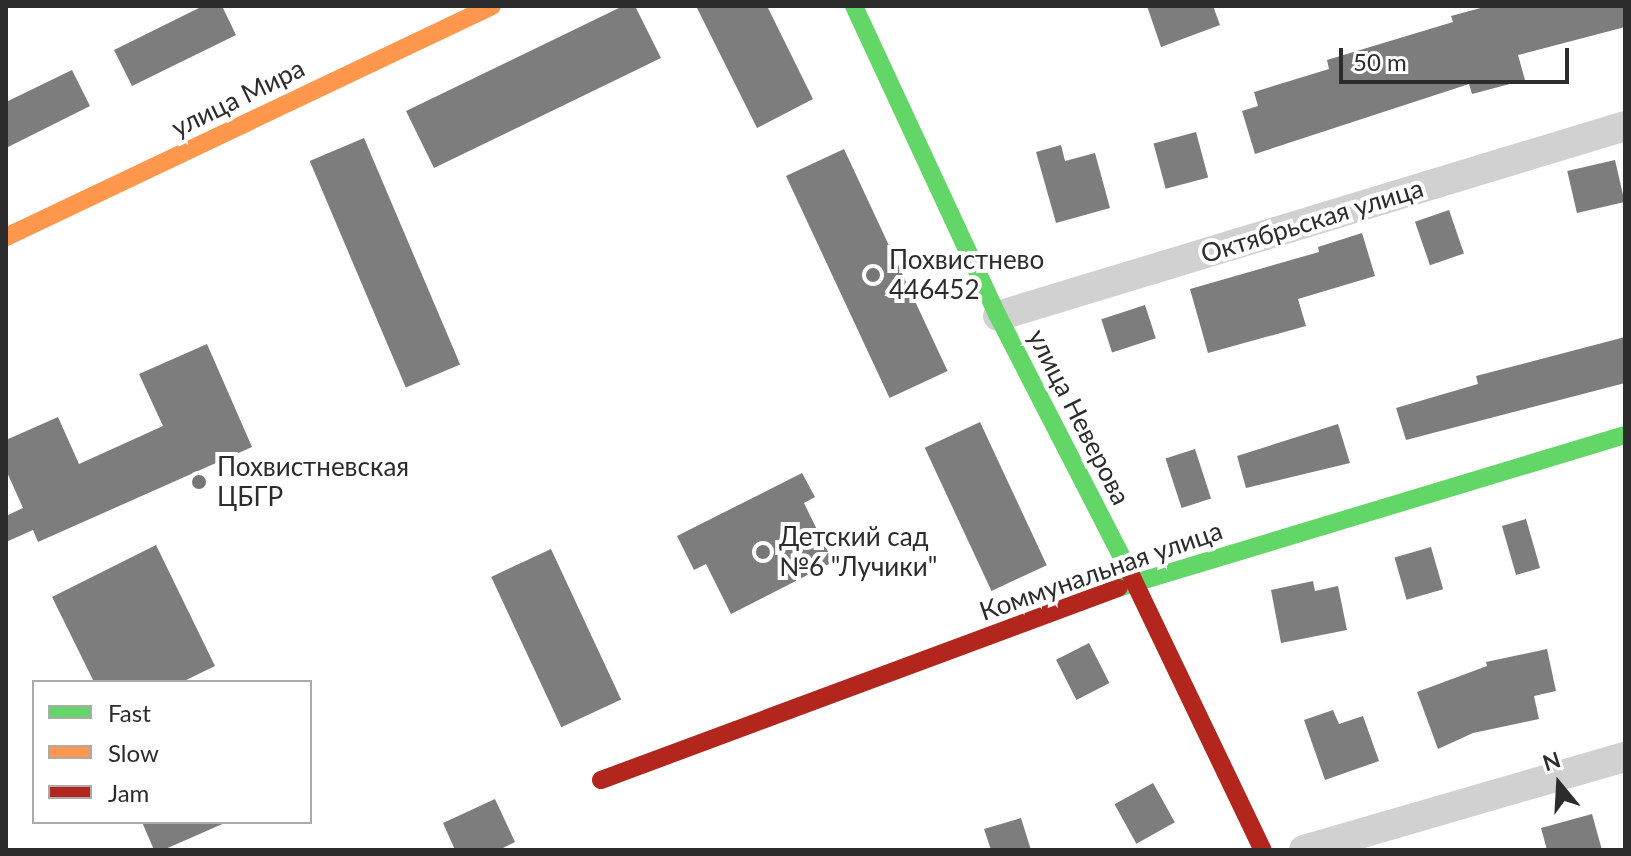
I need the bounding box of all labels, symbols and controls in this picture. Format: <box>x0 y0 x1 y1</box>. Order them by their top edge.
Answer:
scale bar <box>1343 32 1573 82</box>
text: 50 m <box>1353 47 1407 76</box>
street label: улица Мира <box>166 52 310 144</box>
street label: Октябрьская улица <box>1197 172 1427 270</box>
place label: Похвистнево 446452 <box>889 244 1044 306</box>
marker: Похвистнево 446452 <box>864 266 882 284</box>
street label: улица Неверова <box>1021 324 1137 510</box>
place label: Похвистневская ЦБГР <box>217 451 409 512</box>
marker: Похвистневская ЦБГР <box>188 471 210 493</box>
street label: Коммунальная улица <box>976 515 1226 627</box>
place label: Детский сад №6 "Лучики" <box>779 521 937 582</box>
marker: Детский сад №6 "Лучики" <box>754 543 772 561</box>
legend <box>32 680 312 824</box>
text: Fast <box>108 698 151 727</box>
text: Slow <box>108 738 159 767</box>
north arrow <box>1519 744 1599 824</box>
text: N <box>1539 745 1564 776</box>
text: Jam <box>108 778 149 807</box>

